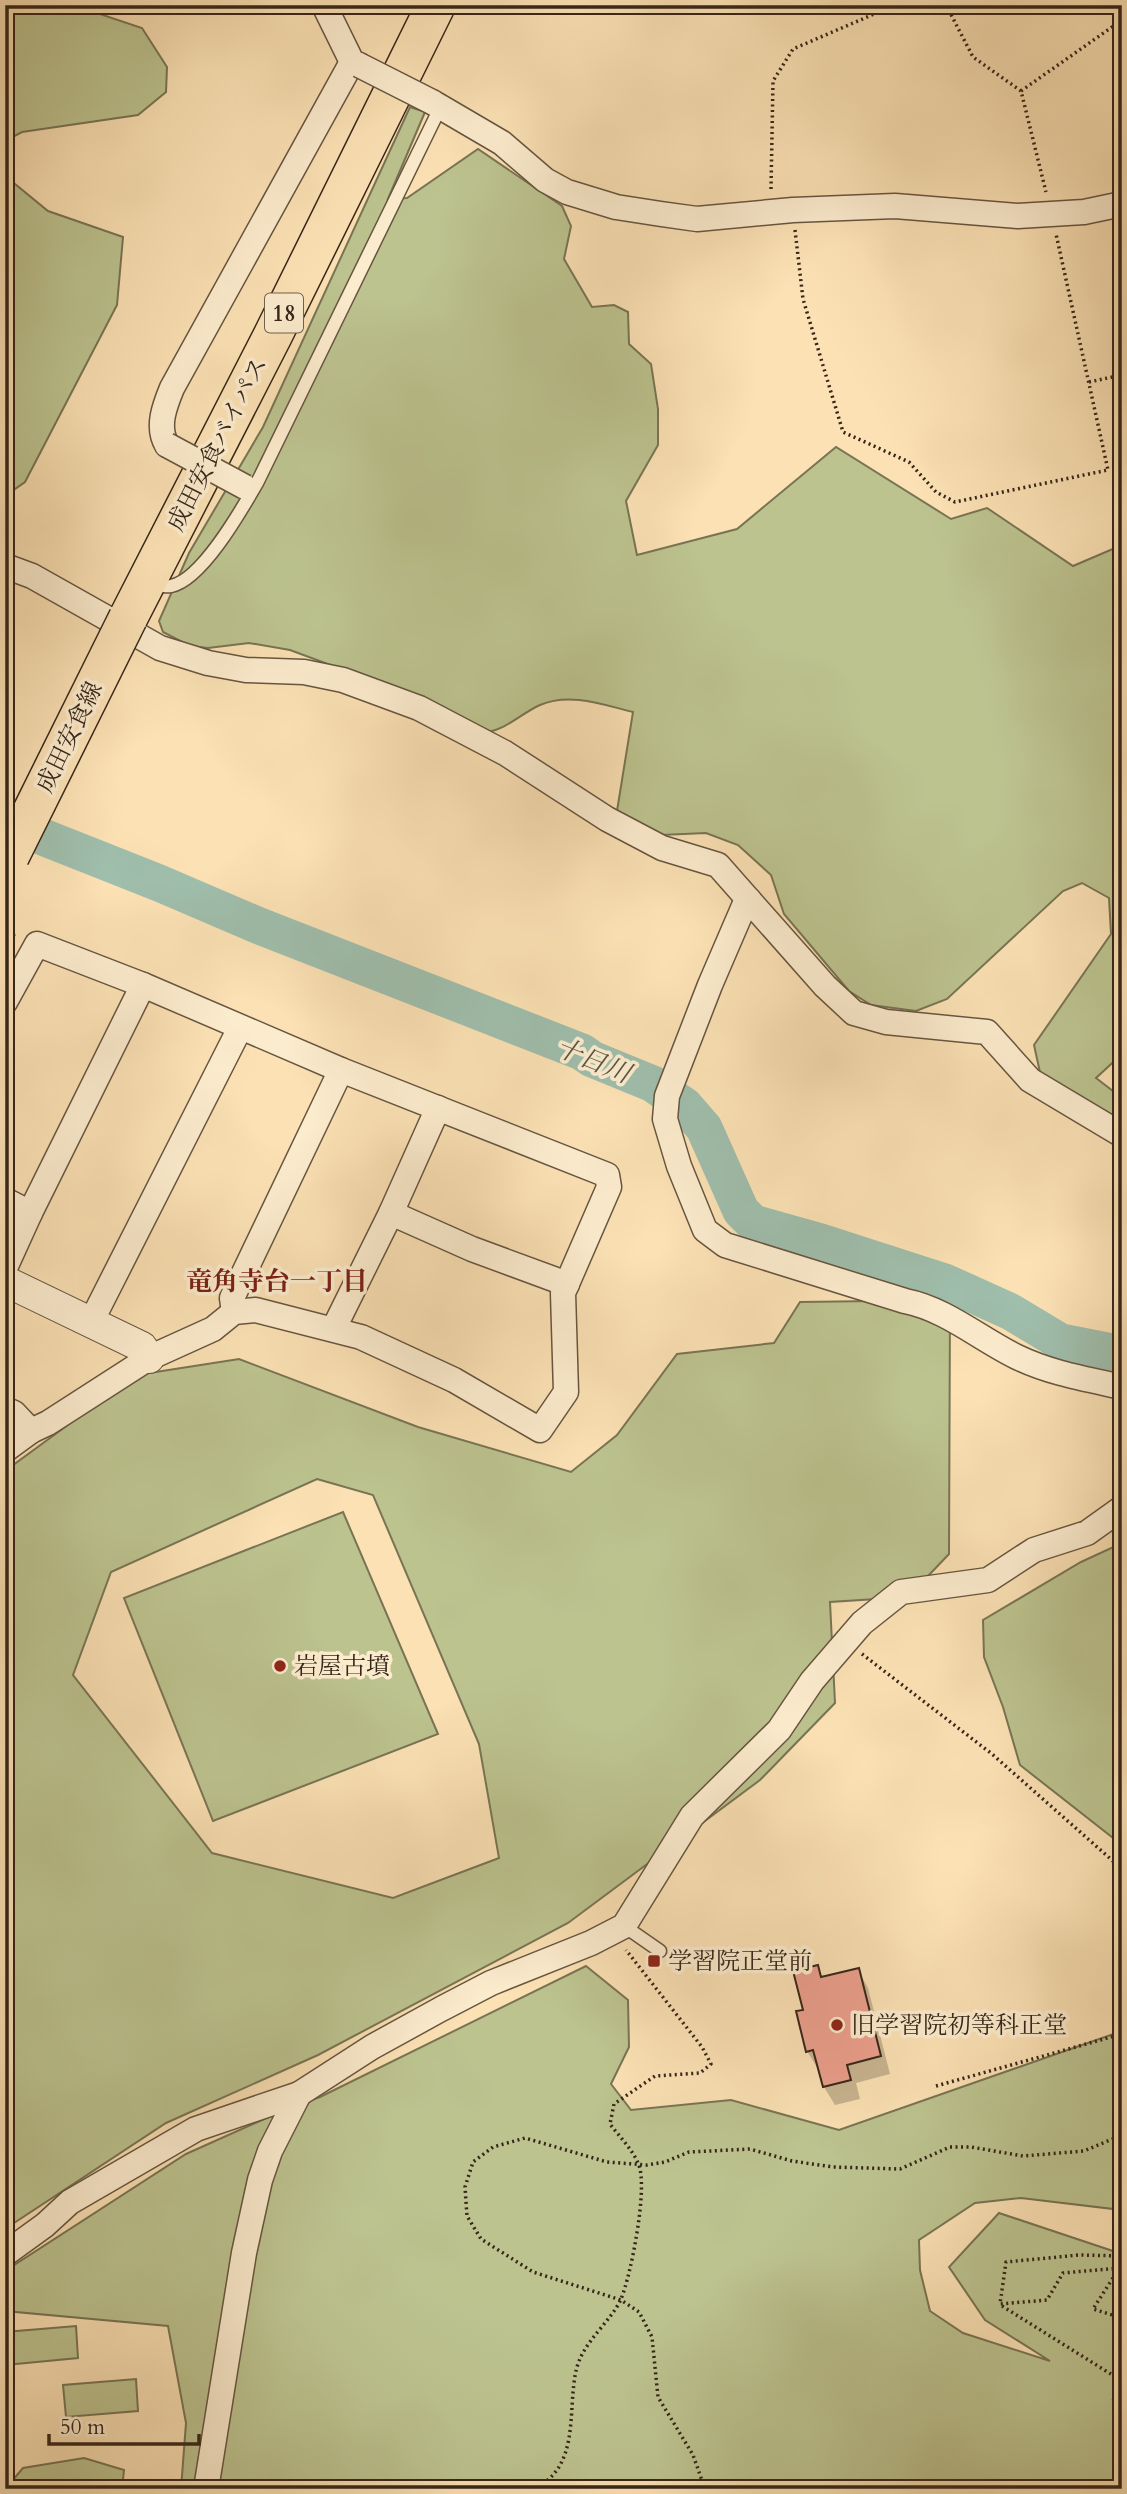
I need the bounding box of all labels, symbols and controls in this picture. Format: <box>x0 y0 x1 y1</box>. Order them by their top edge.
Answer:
road number: 18 <box>265 294 303 332</box>
street label: 成田安食バイパス <box>159 351 276 537</box>
street label: 成田安食線 <box>28 676 111 798</box>
water label: 十日川 <box>550 1030 638 1092</box>
district label: 竜角寺台一丁目 <box>186 1264 368 1299</box>
place label: 岩屋古墳 <box>294 1650 390 1683</box>
marker: 岩屋古墳 <box>272 1658 288 1674</box>
place label: 学習院正堂前 <box>668 1945 812 1978</box>
marker: 学習院正堂前 <box>646 1953 662 1969</box>
place label: 旧学習院初等科正堂 <box>851 2009 1067 2042</box>
marker: 旧学習院初等科正堂 <box>829 2017 845 2033</box>
scale bar <box>49 2403 200 2447</box>
text: 50 m <box>60 2413 105 2442</box>

